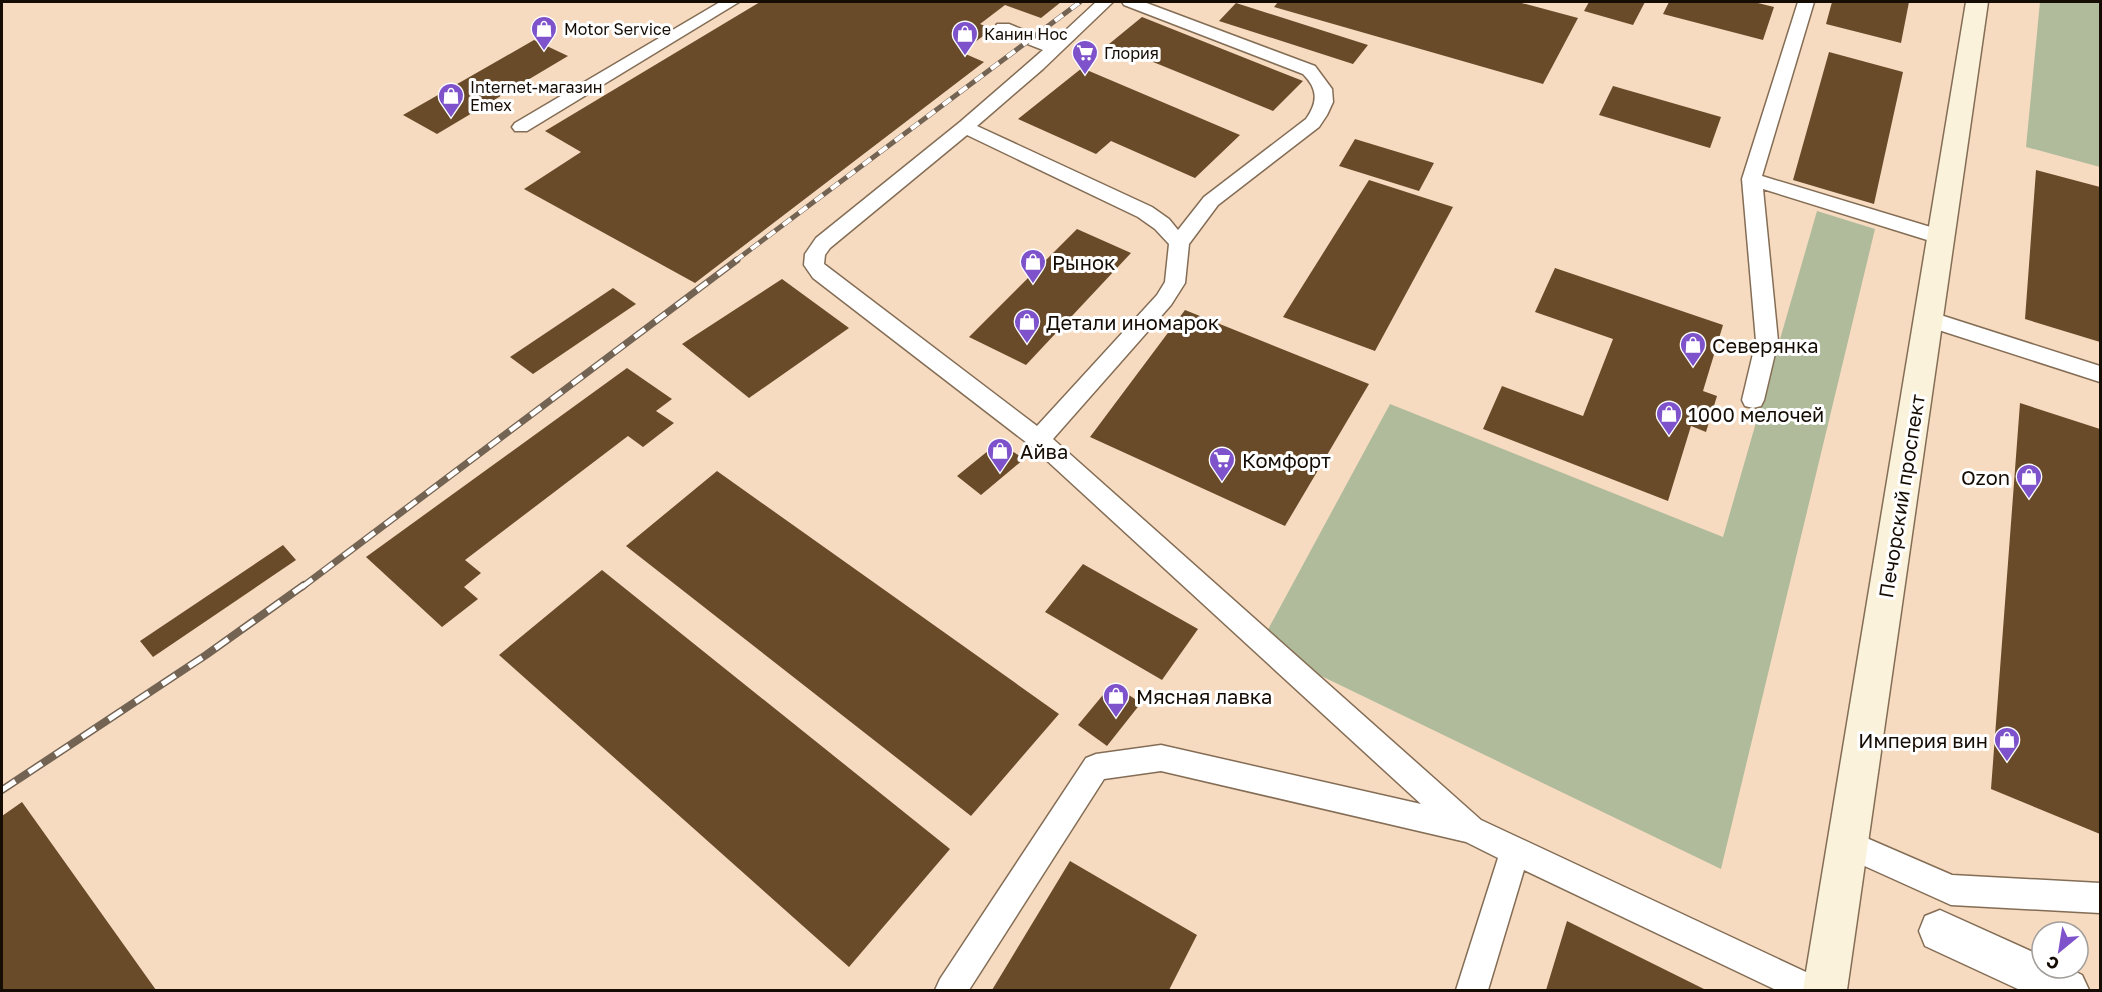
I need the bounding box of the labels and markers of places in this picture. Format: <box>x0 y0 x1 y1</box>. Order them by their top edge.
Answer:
shop icon: Motor Service <box>529 14 559 52</box>
place label: Motor Service <box>564 19 671 39</box>
shop icon: Канин Нос <box>950 19 980 57</box>
place label: Канин Нос <box>984 24 1068 44</box>
supermarket icon: Глория <box>1070 38 1100 76</box>
place label: Глория <box>1104 43 1159 63</box>
place label: Internet-магазин Emex <box>470 77 602 115</box>
shop icon: Internet-магазин Emex <box>436 81 466 119</box>
shop icon: Рынок <box>1018 247 1048 285</box>
place label: Рынок <box>1052 250 1115 274</box>
shop icon: Детали иномарок <box>1012 307 1042 345</box>
place label: Детали иномарок <box>1046 310 1219 334</box>
shop icon: Северянка <box>1678 330 1708 368</box>
place label: Северянка <box>1712 333 1819 357</box>
shop icon: 1000 мелочей <box>1654 399 1684 437</box>
place label: 1000 мелочей <box>1688 402 1824 426</box>
shop icon: Айва <box>985 436 1015 474</box>
place label: Айва <box>1020 439 1068 463</box>
supermarket icon: Комфорт <box>1207 445 1237 483</box>
place label: Комфорт <box>1242 448 1331 472</box>
shop icon: Ozon <box>2014 462 2044 500</box>
place label: Ozon <box>1961 465 2010 489</box>
shop icon: Мясная лавка <box>1101 681 1131 719</box>
place label: Мясная лавка <box>1136 684 1272 708</box>
shop icon: Империя вин <box>1992 725 2022 763</box>
place label: Империя вин <box>1858 728 1988 752</box>

